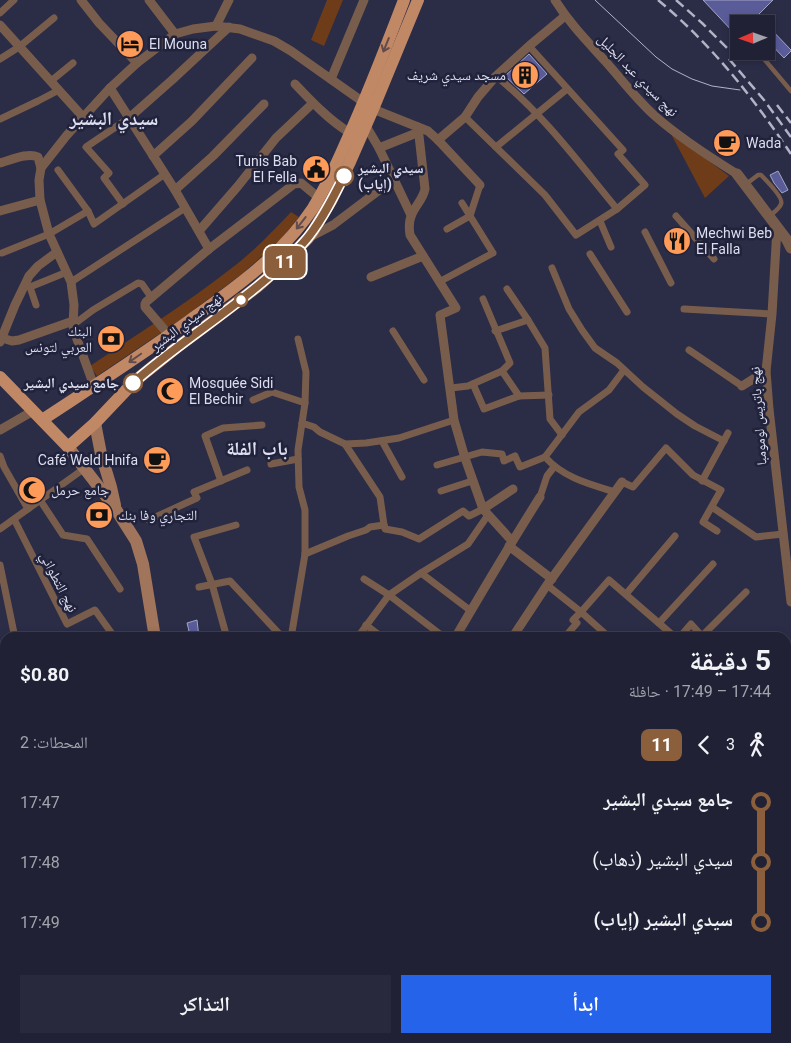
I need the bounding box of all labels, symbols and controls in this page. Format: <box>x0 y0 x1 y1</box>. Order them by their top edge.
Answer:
north arrow <box>730 15 775 60</box>
map controls <box>730 15 775 60</box>
hotel icon: El Mouna <box>115 29 145 59</box>
street label: نهج سيدي عبد الجليل <box>592 30 682 122</box>
place label: El Mouna <box>149 36 207 52</box>
one-way arrow <box>381 37 391 52</box>
building icon: مسجد سيدي شريف <box>510 60 540 90</box>
place label: مسجد سيدي شريف <box>407 67 506 87</box>
district label: سيدي البشير <box>69 107 158 134</box>
cafe icon: Wada <box>712 128 742 158</box>
place label: Wada <box>746 135 781 151</box>
place label: Tunis Bab El Fella <box>236 153 297 185</box>
public building icon: Tunis Bab El Fella <box>301 154 331 184</box>
place label: سيدي البشير (إياب) <box>357 160 424 193</box>
marker: سيدي البشير (إياب) <box>334 166 354 186</box>
one-way arrow <box>296 216 307 229</box>
place label: Mechwi Beb El Falla <box>696 225 772 257</box>
restaurant icon: Mechwi Beb El Falla <box>662 226 692 256</box>
line badge: 11 <box>262 246 308 278</box>
text: 11 <box>275 251 295 272</box>
street label: نهج سيدي البشير <box>146 290 227 358</box>
unlabelled marker <box>234 293 248 307</box>
place label: البنك العربي لتونس <box>25 323 92 359</box>
bank icon: البنك العربي لتونس <box>96 324 126 354</box>
one-way arrow <box>129 353 143 363</box>
street label: نهج باتريس لومومبا <box>747 366 771 466</box>
marker: جامع سيدي البشير <box>123 373 143 393</box>
place label: جامع سيدي البشير <box>23 375 119 394</box>
place label: Mosquée Sidi El Bechir <box>189 375 273 407</box>
mosque icon: Mosquée Sidi El Bechir <box>155 376 185 406</box>
district label: باب الفلة <box>226 437 288 460</box>
cafe icon: Café Weld Hnifa <box>142 445 172 475</box>
place label: Café Weld Hnifa <box>38 452 138 468</box>
mosque icon: جامع حرمل <box>17 475 47 505</box>
place label: جامع حرمل <box>51 482 109 500</box>
bank icon: التجاري وفا بنك <box>84 500 114 530</box>
place label: التجاري وفا بنك <box>118 507 197 527</box>
street label: نهج التطواني <box>34 549 81 617</box>
text: 5 دقيقة <box>689 644 771 677</box>
text: $0.80 <box>20 663 69 686</box>
text: 17:44 – 17:49 · حافلة <box>629 682 771 701</box>
icon: back <box>690 731 718 759</box>
icon: walk <box>743 731 771 759</box>
text: المحطات: 2 <box>20 733 88 752</box>
text: 11 <box>651 734 672 755</box>
text: 3 <box>726 735 735 754</box>
text: جامع سيدي البشير <box>604 788 733 811</box>
text: 17:47 <box>20 793 60 812</box>
text: سيدي البشير (ذهاب) <box>592 848 733 871</box>
text: 17:48 <box>20 853 60 872</box>
text: سيدي البشير (إياب) <box>593 908 733 931</box>
text: 17:49 <box>20 913 60 932</box>
button: التذاكر <box>20 975 391 1033</box>
button: ابدأ <box>401 975 771 1033</box>

